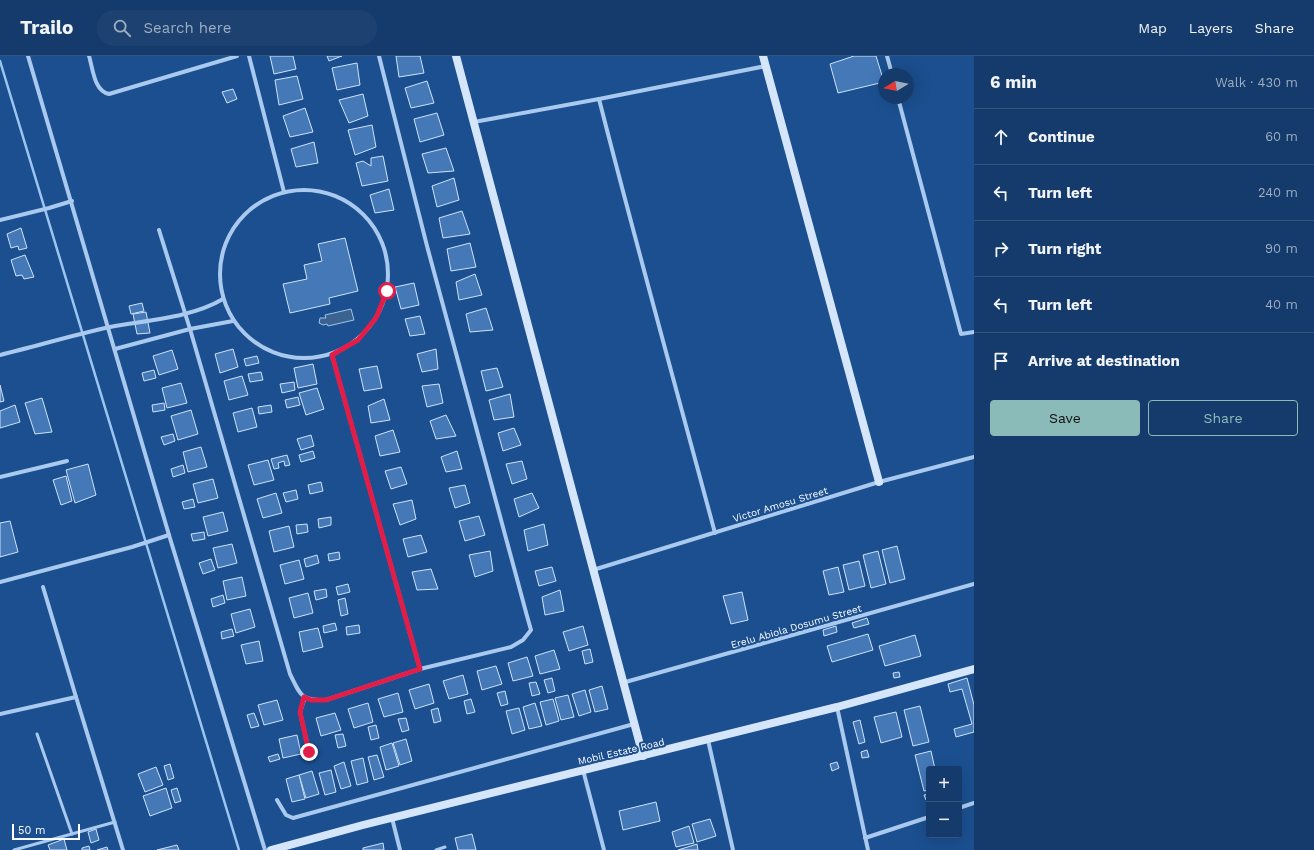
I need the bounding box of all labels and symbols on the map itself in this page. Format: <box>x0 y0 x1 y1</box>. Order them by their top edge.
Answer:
north arrow <box>878 68 914 104</box>
route start <box>378 282 396 300</box>
street label: Victor Amosu Street <box>731 485 830 524</box>
street label: Erelu Abiola Dosumu Street <box>729 602 864 650</box>
street label: Mobil Estate Road <box>577 736 666 767</box>
route end <box>300 743 318 761</box>
scale bar <box>12 822 80 841</box>

